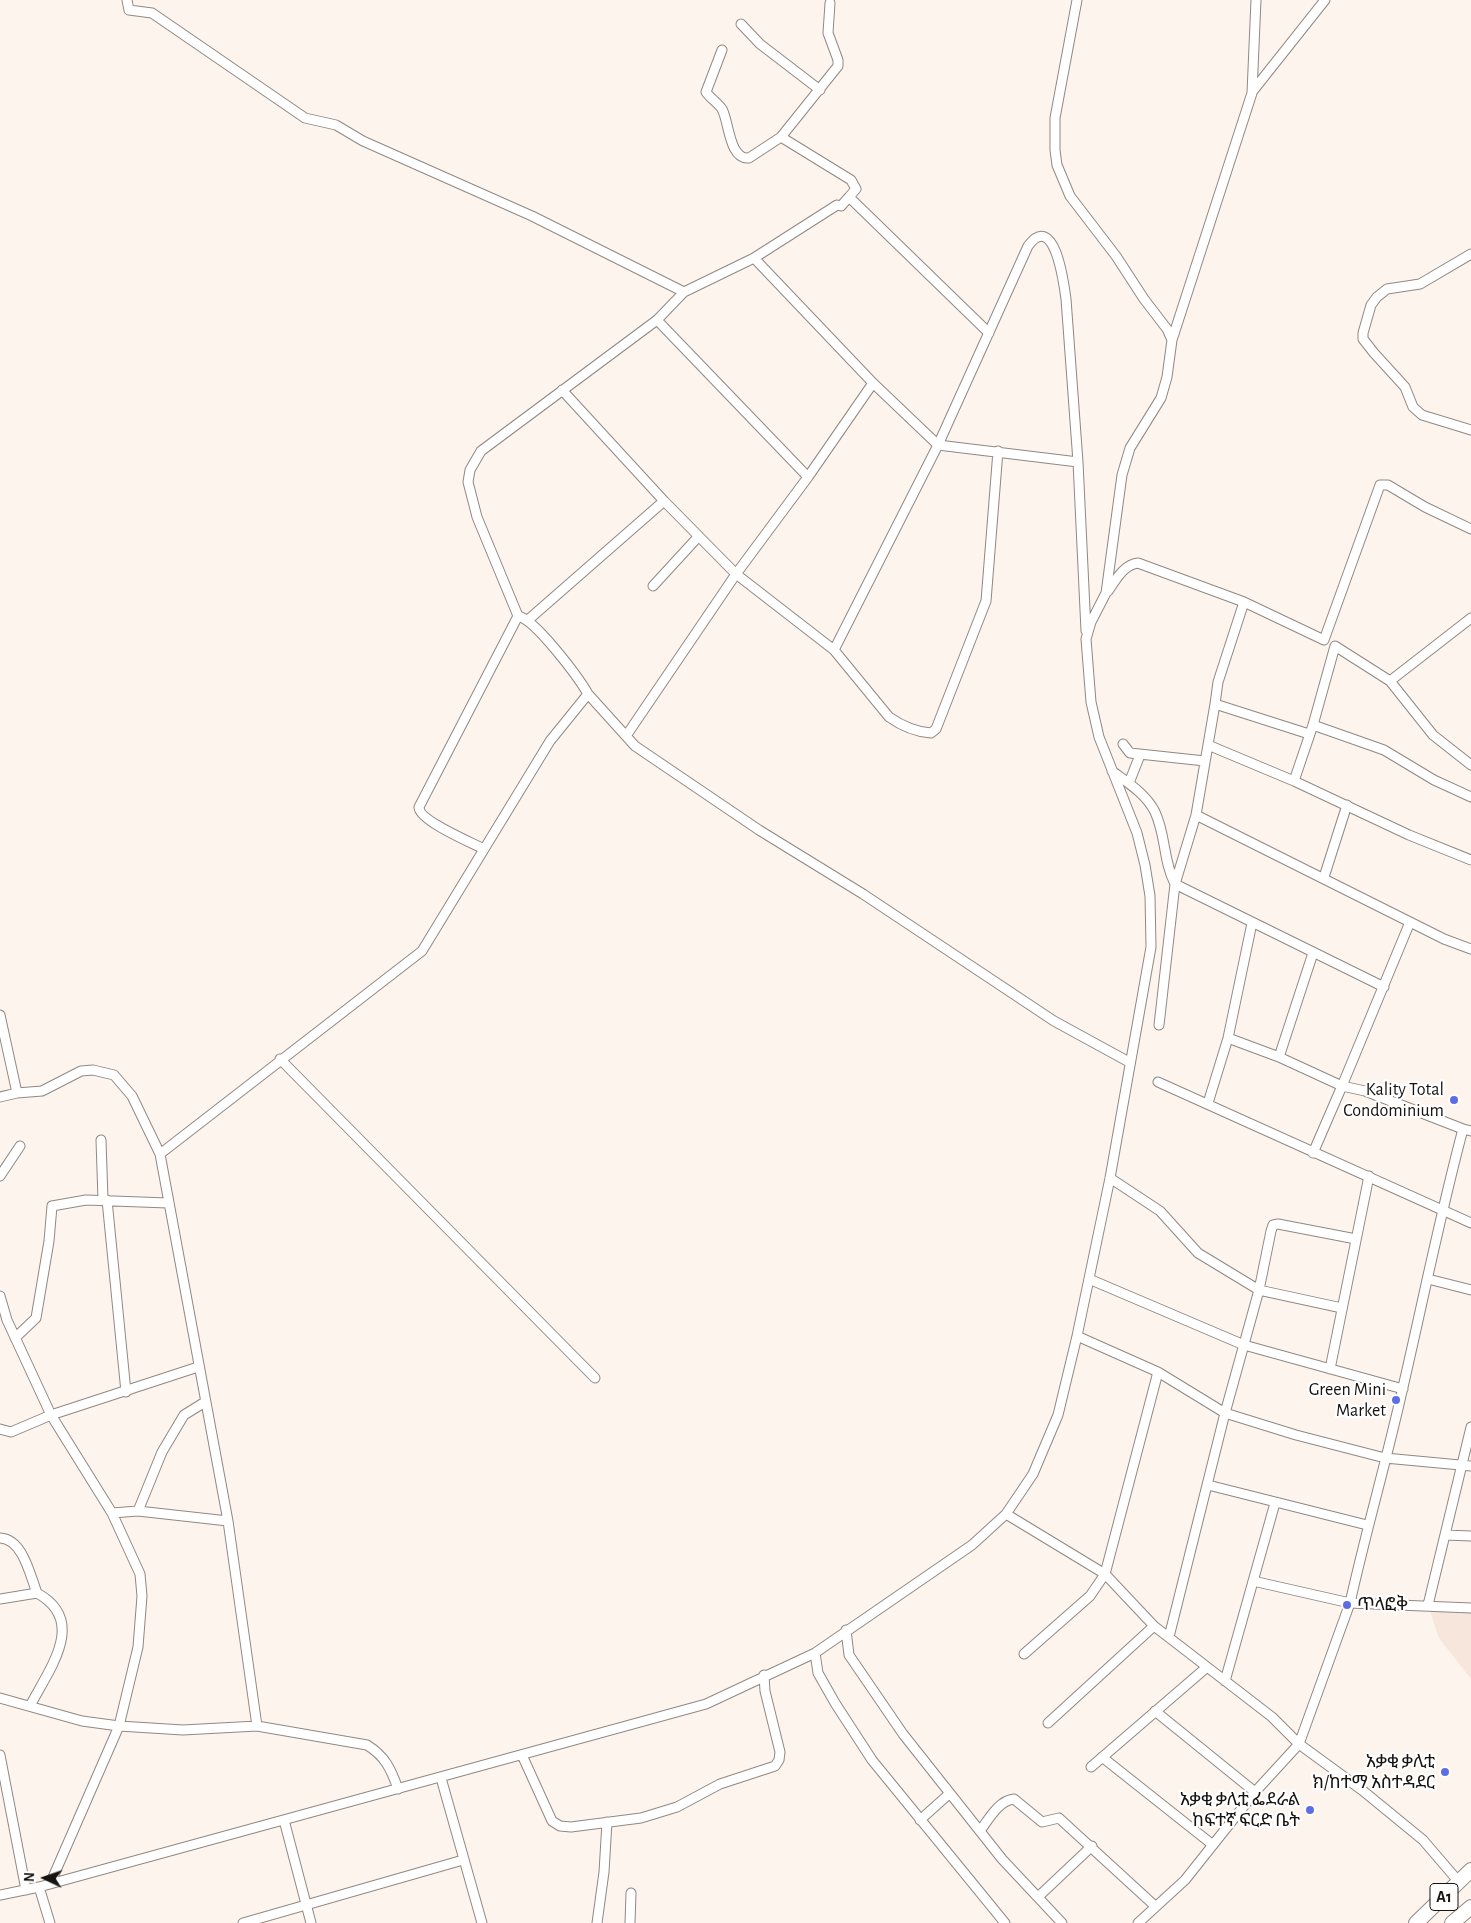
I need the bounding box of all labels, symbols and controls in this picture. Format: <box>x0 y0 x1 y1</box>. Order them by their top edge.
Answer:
place label: Kality Total Condominium <box>1343 1079 1444 1122</box>
marker: Kality Total Condominium <box>1448 1094 1460 1106</box>
place label: Green Mini Market <box>1309 1379 1386 1422</box>
marker: Green Mini Market <box>1390 1394 1402 1406</box>
place label: ጥላፎቅ <box>1357 1594 1408 1616</box>
marker: ጥላፎቅ <box>1341 1599 1353 1611</box>
place label: አቃቂ ቃሊቲ ክ/ከተማ አስተዳደር <box>1312 1751 1435 1794</box>
marker: አቃቂ ቃሊቲ ክ/ከተማ አስተዳደር <box>1439 1766 1451 1778</box>
place label: አቃቂ ቃሊቲ ፌደራል ከፍተኛ ፍርድ ቤት <box>1180 1789 1300 1832</box>
marker: አቃቂ ቃሊቲ ፌደራል ከፍተኛ ፍርድ ቤት <box>1304 1804 1316 1816</box>
north arrow <box>20 1853 70 1903</box>
text: N <box>23 1872 37 1882</box>
road number: A1 <box>1430 1884 1458 1910</box>

